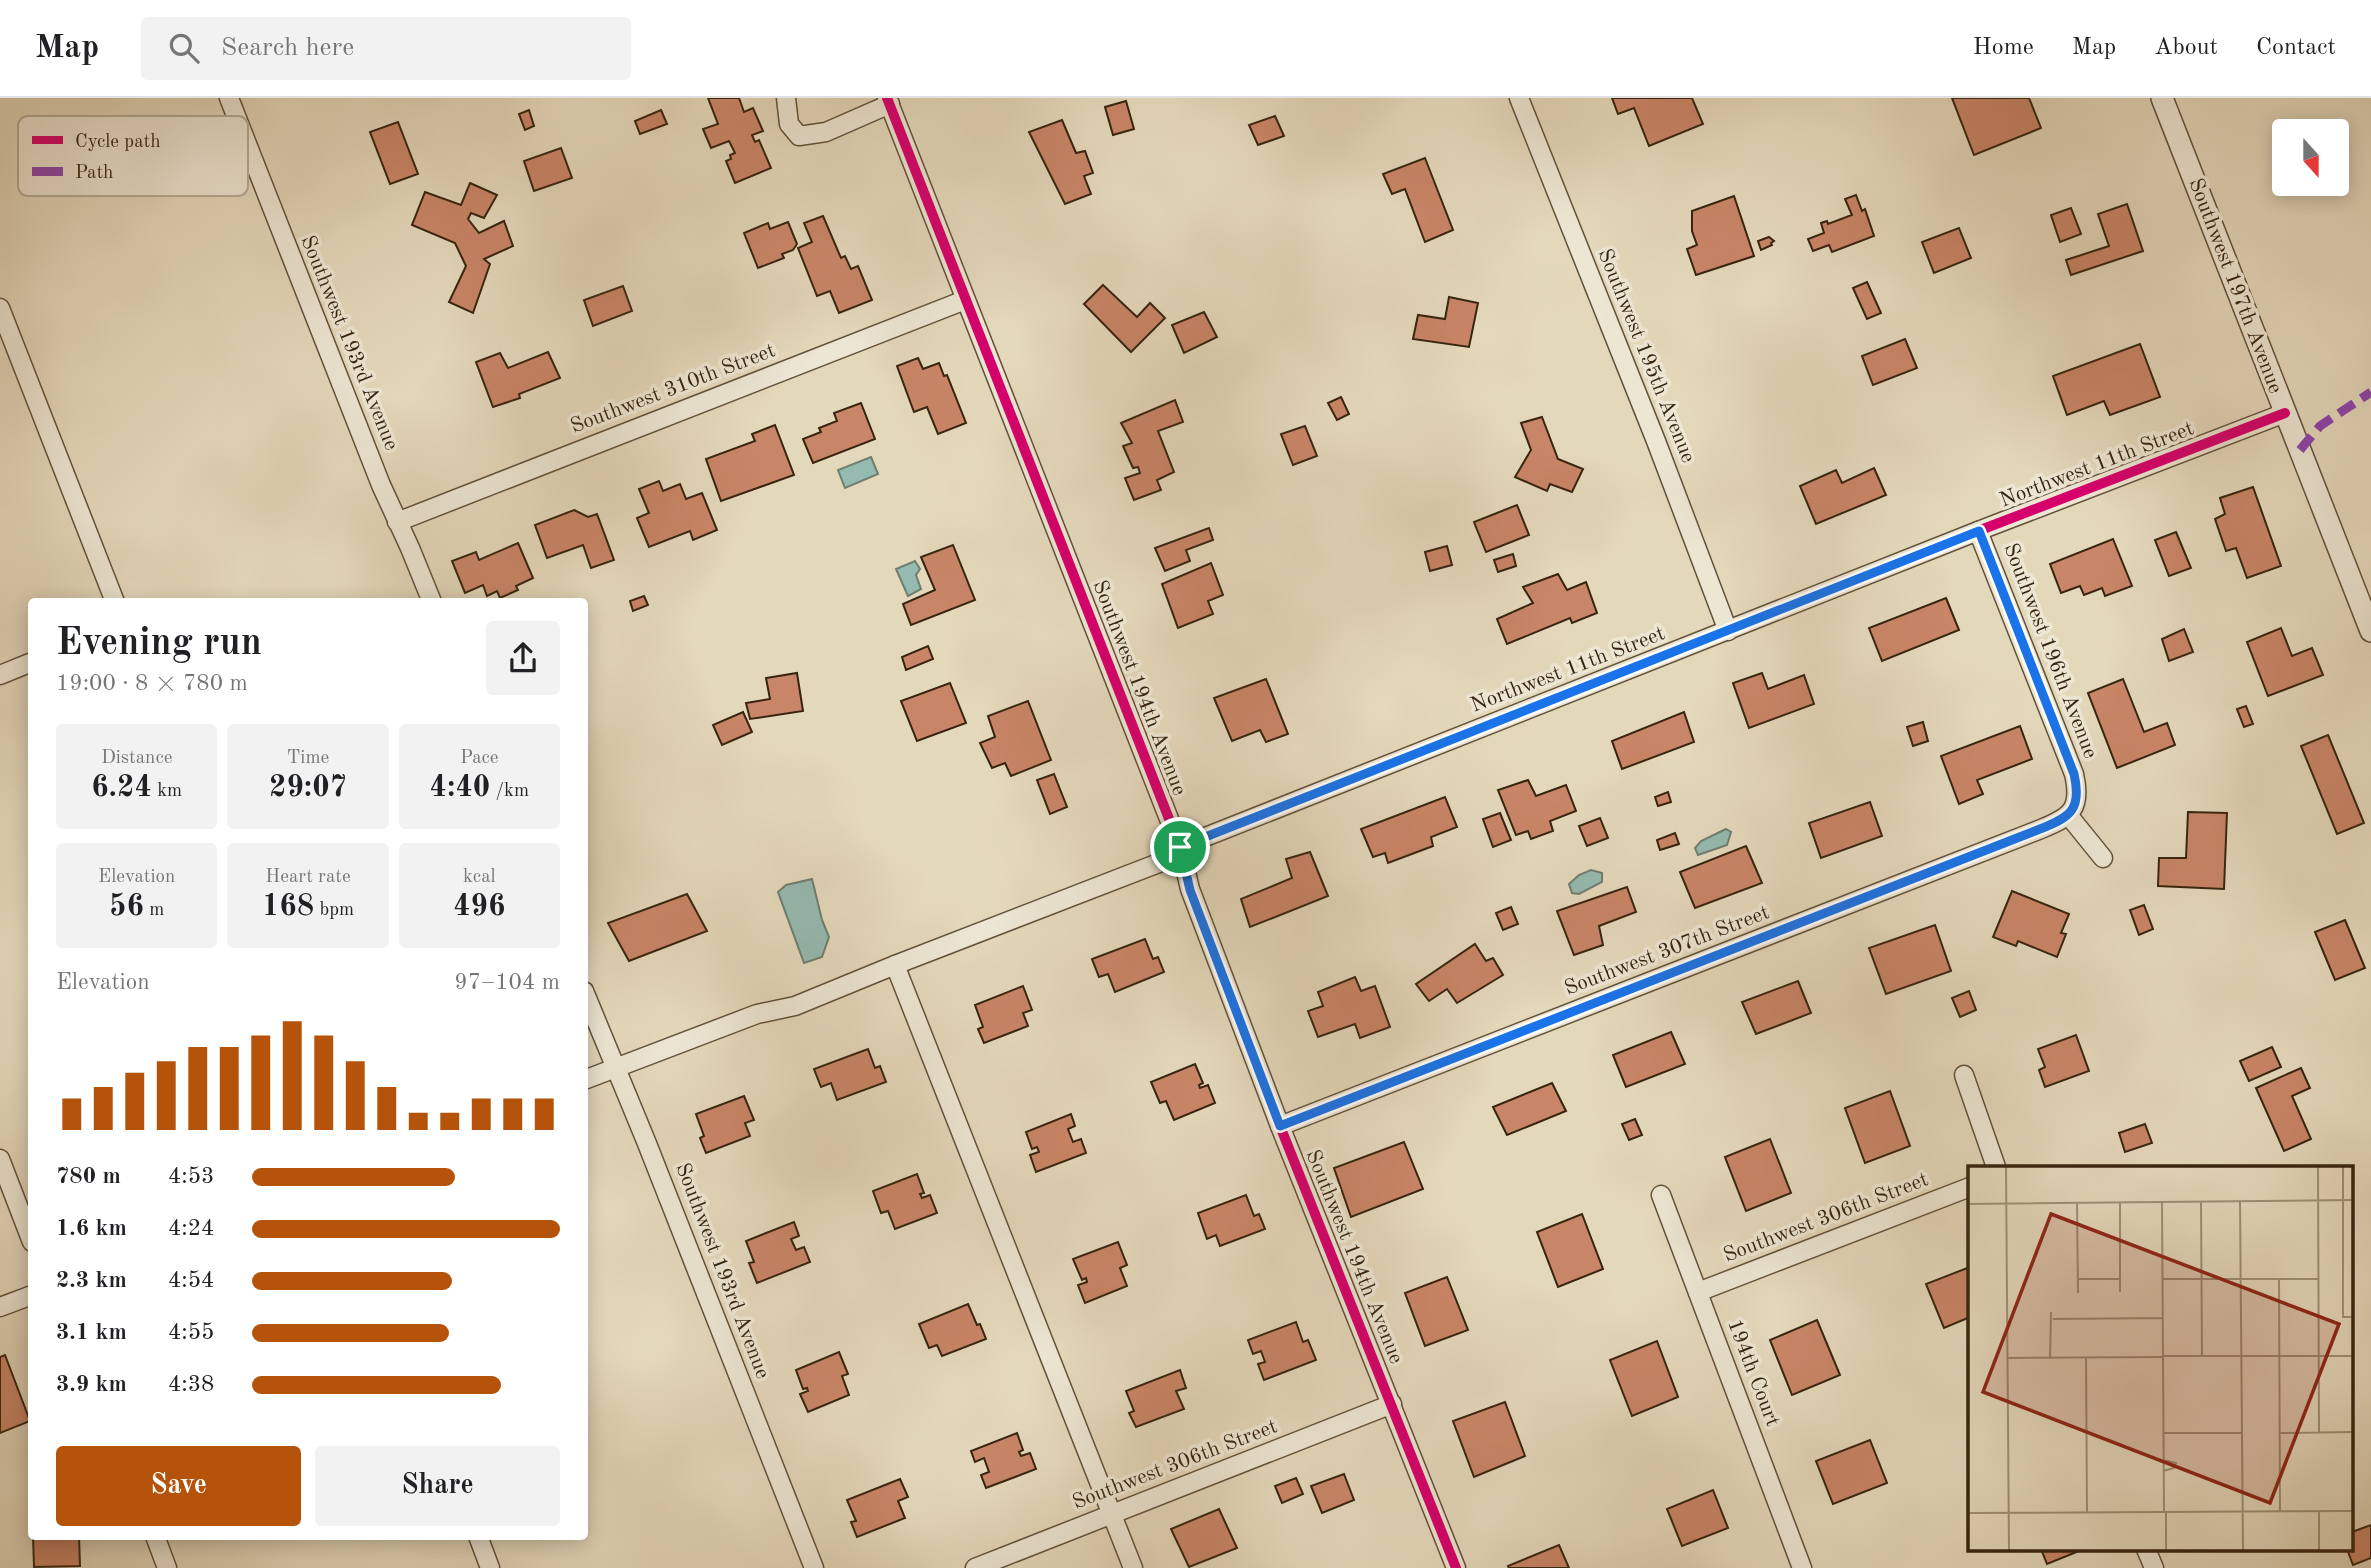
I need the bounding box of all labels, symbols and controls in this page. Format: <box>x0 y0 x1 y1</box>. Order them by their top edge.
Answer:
search box <box>141 17 631 80</box>
icon: search <box>165 29 203 67</box>
text: Map <box>35 32 99 65</box>
text: Search here <box>221 35 354 61</box>
text: Home <box>1973 36 2034 60</box>
text: Map <box>2072 36 2116 60</box>
text: About <box>2154 36 2218 60</box>
text: Contact <box>2256 36 2336 60</box>
legend <box>18 116 248 196</box>
north arrow <box>2272 119 2348 196</box>
map controls <box>2272 119 2349 196</box>
text: Cycle path <box>75 133 161 152</box>
text: Path <box>75 164 113 183</box>
street label: Southwest 197th Avenue <box>2184 176 2286 396</box>
street label: Southwest 193rd Avenue <box>296 233 402 453</box>
street label: Southwest 195th Avenue <box>1593 246 1699 466</box>
street label: Southwest 310th Street <box>568 340 778 438</box>
street label: Northwest 11th Street <box>1997 418 2197 512</box>
street label: Southwest 196th Avenue <box>1999 541 2101 761</box>
street label: Southwest 194th Avenue <box>1088 578 1190 798</box>
button: share <box>486 621 560 695</box>
street label: Northwest 11th Street <box>1468 623 1668 717</box>
text: Evening run <box>56 625 262 663</box>
text: 19:00 · 8 × 780 m <box>56 672 248 695</box>
text: Distance <box>101 749 172 768</box>
text: Time <box>287 749 329 768</box>
text: Pace <box>460 749 499 768</box>
text: 6.24 <box>91 773 152 803</box>
text: 29:07 <box>269 773 347 803</box>
text: 4:40 <box>430 773 490 803</box>
text: km <box>152 782 182 801</box>
text: /km <box>490 782 529 801</box>
pin <box>1150 817 1210 877</box>
icon: arrive <box>1161 828 1199 866</box>
text: Elevation <box>98 868 175 887</box>
text: Heart rate <box>265 868 351 887</box>
text: kcal <box>463 868 496 887</box>
text: 56 <box>109 892 144 922</box>
text: 168 <box>262 892 314 922</box>
text: 496 <box>453 892 505 922</box>
text: m <box>144 901 164 920</box>
text: bpm <box>314 901 354 920</box>
street label: Southwest 307th Street <box>1562 902 1772 1000</box>
text: Elevation <box>56 971 150 994</box>
text: 97–104 m <box>454 971 560 994</box>
street label: Southwest 194th Avenue <box>1301 1147 1407 1367</box>
street label: Southwest 193rd Avenue <box>671 1160 773 1382</box>
text: 780 m <box>56 1165 121 1188</box>
text: 4:53 <box>168 1165 214 1188</box>
inset map <box>1968 1166 2354 1550</box>
street label: Southwest 306th Street <box>1721 1169 1931 1267</box>
text: 1.6 km <box>56 1217 127 1240</box>
text: 4:24 <box>168 1217 214 1240</box>
text: 2.3 km <box>56 1269 127 1292</box>
text: 4:54 <box>168 1269 214 1292</box>
street label: 194th Court <box>1723 1317 1783 1429</box>
text: 3.1 km <box>56 1321 127 1344</box>
text: 4:55 <box>168 1321 214 1344</box>
text: 3.9 km <box>56 1373 127 1396</box>
text: 4:38 <box>168 1373 214 1396</box>
street label: Southwest 306th Street <box>1070 1416 1280 1514</box>
button: Save <box>56 1446 301 1526</box>
button: Share <box>315 1446 560 1526</box>

